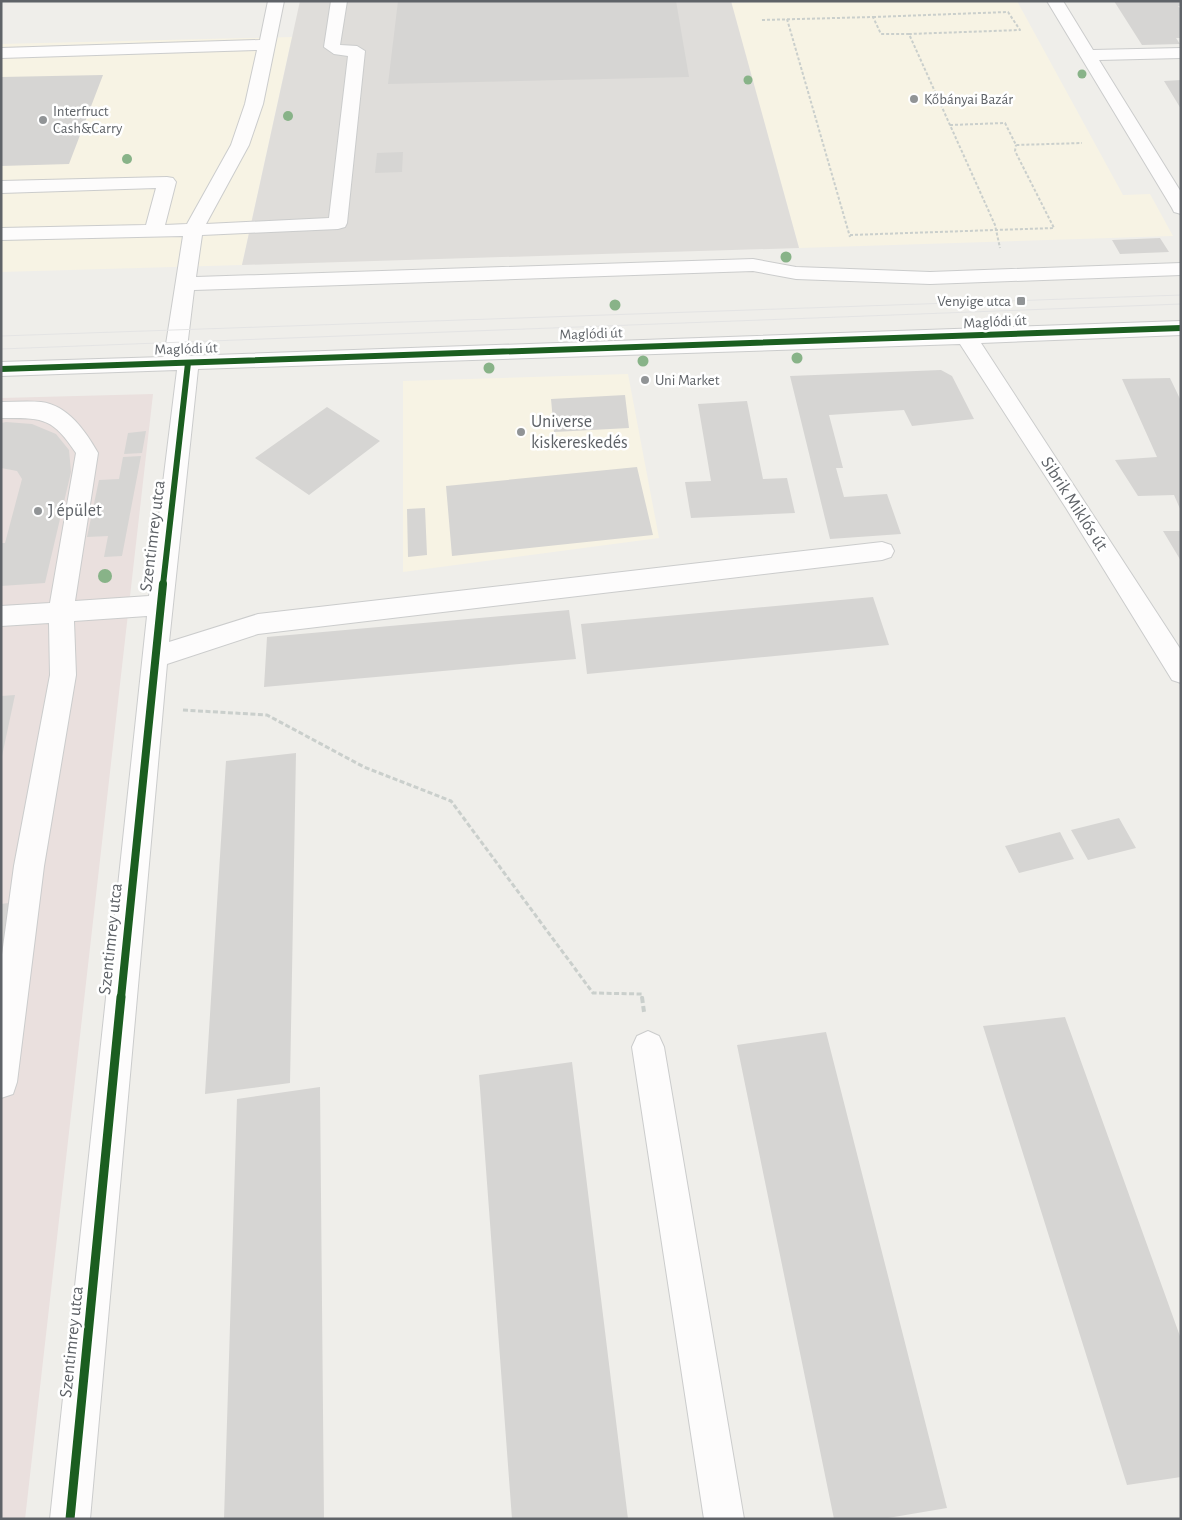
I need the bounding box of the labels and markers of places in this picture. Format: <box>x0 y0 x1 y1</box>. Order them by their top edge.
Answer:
place label: Kőbányai Bazár <box>924 92 1013 107</box>
marker: Kőbányai Bazár <box>908 93 920 105</box>
place label: Interfruct Cash&Carry <box>53 104 123 136</box>
marker: Interfruct Cash&Carry <box>37 114 49 126</box>
place label: Venyige utca <box>937 294 1011 309</box>
marker: Venyige utca <box>1015 295 1027 307</box>
place label: Uni Market <box>655 373 720 388</box>
marker: Uni Market <box>639 374 651 386</box>
place label: Universe kiskereskedés <box>531 413 628 452</box>
marker: Universe kiskereskedés <box>515 426 527 438</box>
place label: J épület <box>48 502 102 520</box>
marker: J épület <box>32 505 44 517</box>

